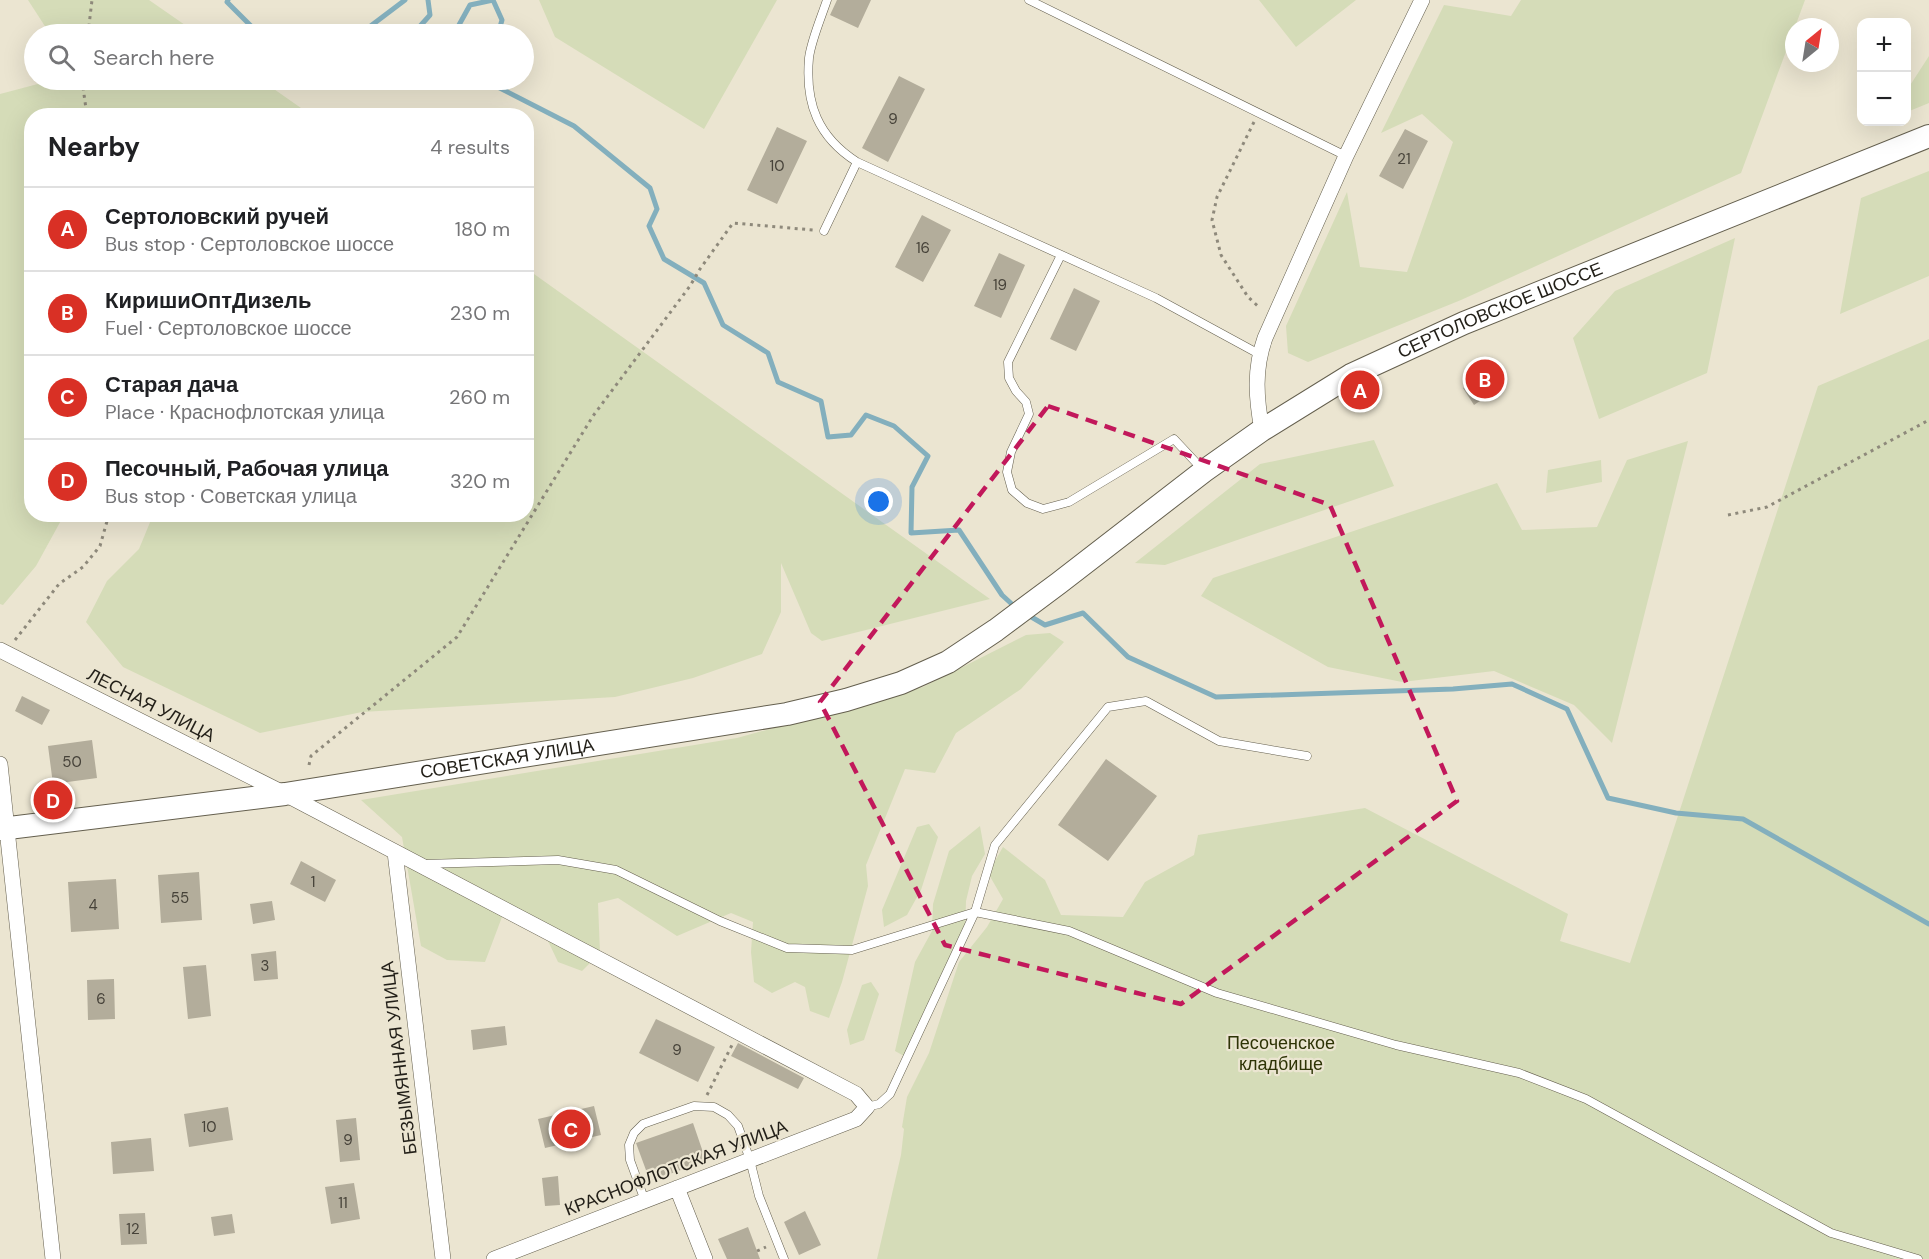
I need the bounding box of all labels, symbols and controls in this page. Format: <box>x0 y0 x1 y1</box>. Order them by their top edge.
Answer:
north arrow <box>1785 18 1839 72</box>
map controls <box>1857 18 1911 126</box>
button: + <box>1857 18 1911 72</box>
search box <box>24 24 534 90</box>
icon: search <box>45 41 78 74</box>
text: Search here <box>93 43 214 72</box>
button: − <box>1857 72 1911 126</box>
house number: 9 <box>888 109 898 129</box>
text: Nearby <box>48 130 140 164</box>
text: 4 results <box>430 134 510 160</box>
house number: 21 <box>1397 149 1411 169</box>
house number: 10 <box>770 156 784 176</box>
text: Сертоловский ручей <box>105 202 329 231</box>
text: A <box>60 216 75 242</box>
text: 180 m <box>455 216 510 242</box>
text: Bus stop · Сертоловское шоссе <box>105 231 394 257</box>
house number: 16 <box>916 238 930 258</box>
street label: СЕРТОЛОВСКОЕ ШОССЕ <box>1394 257 1606 364</box>
house number: 19 <box>993 275 1007 295</box>
text: КиришиОптДизель <box>105 286 312 315</box>
text: B <box>61 300 74 326</box>
text: 230 m <box>450 300 510 326</box>
text: Fuel · Сертоловское шоссе <box>105 315 352 341</box>
pin: B <box>1466 356 1504 401</box>
pin: A <box>1340 368 1380 412</box>
text: Старая дача <box>105 370 238 399</box>
text: C <box>60 384 75 410</box>
text: 260 m <box>449 384 510 410</box>
text: Place · Краснофлотская улица <box>105 399 384 425</box>
text: Песочный, Рабочая улица <box>105 454 388 483</box>
text: D <box>60 468 75 494</box>
text: 320 m <box>450 468 510 494</box>
text: Bus stop · Советская улица <box>105 483 357 509</box>
your location <box>864 487 893 516</box>
street label: ЛЕСНАЯ УЛИЦА <box>83 662 219 748</box>
street label: СОВЕТСКАЯ УЛИЦА <box>418 733 596 784</box>
house number: 50 <box>62 752 82 772</box>
pin: D <box>34 778 72 822</box>
house number: 1 <box>311 872 315 892</box>
house number: 55 <box>171 888 189 908</box>
house number: 4 <box>88 895 98 915</box>
house number: 3 <box>261 956 269 976</box>
street label: БЕЗЫМЯННАЯ УЛИЦА <box>375 960 423 1156</box>
house number: 6 <box>96 989 106 1009</box>
park label: Песоченское кладбище <box>1227 1031 1335 1076</box>
house number: 9 <box>672 1040 682 1060</box>
pin: C <box>552 1106 590 1152</box>
street label: КРАСНОФЛОТСКАЯ УЛИЦА <box>561 1114 791 1222</box>
house number: 10 <box>202 1117 216 1137</box>
house number: 9 <box>343 1130 353 1150</box>
house number: 11 <box>338 1193 348 1213</box>
house number: 12 <box>126 1219 140 1239</box>

